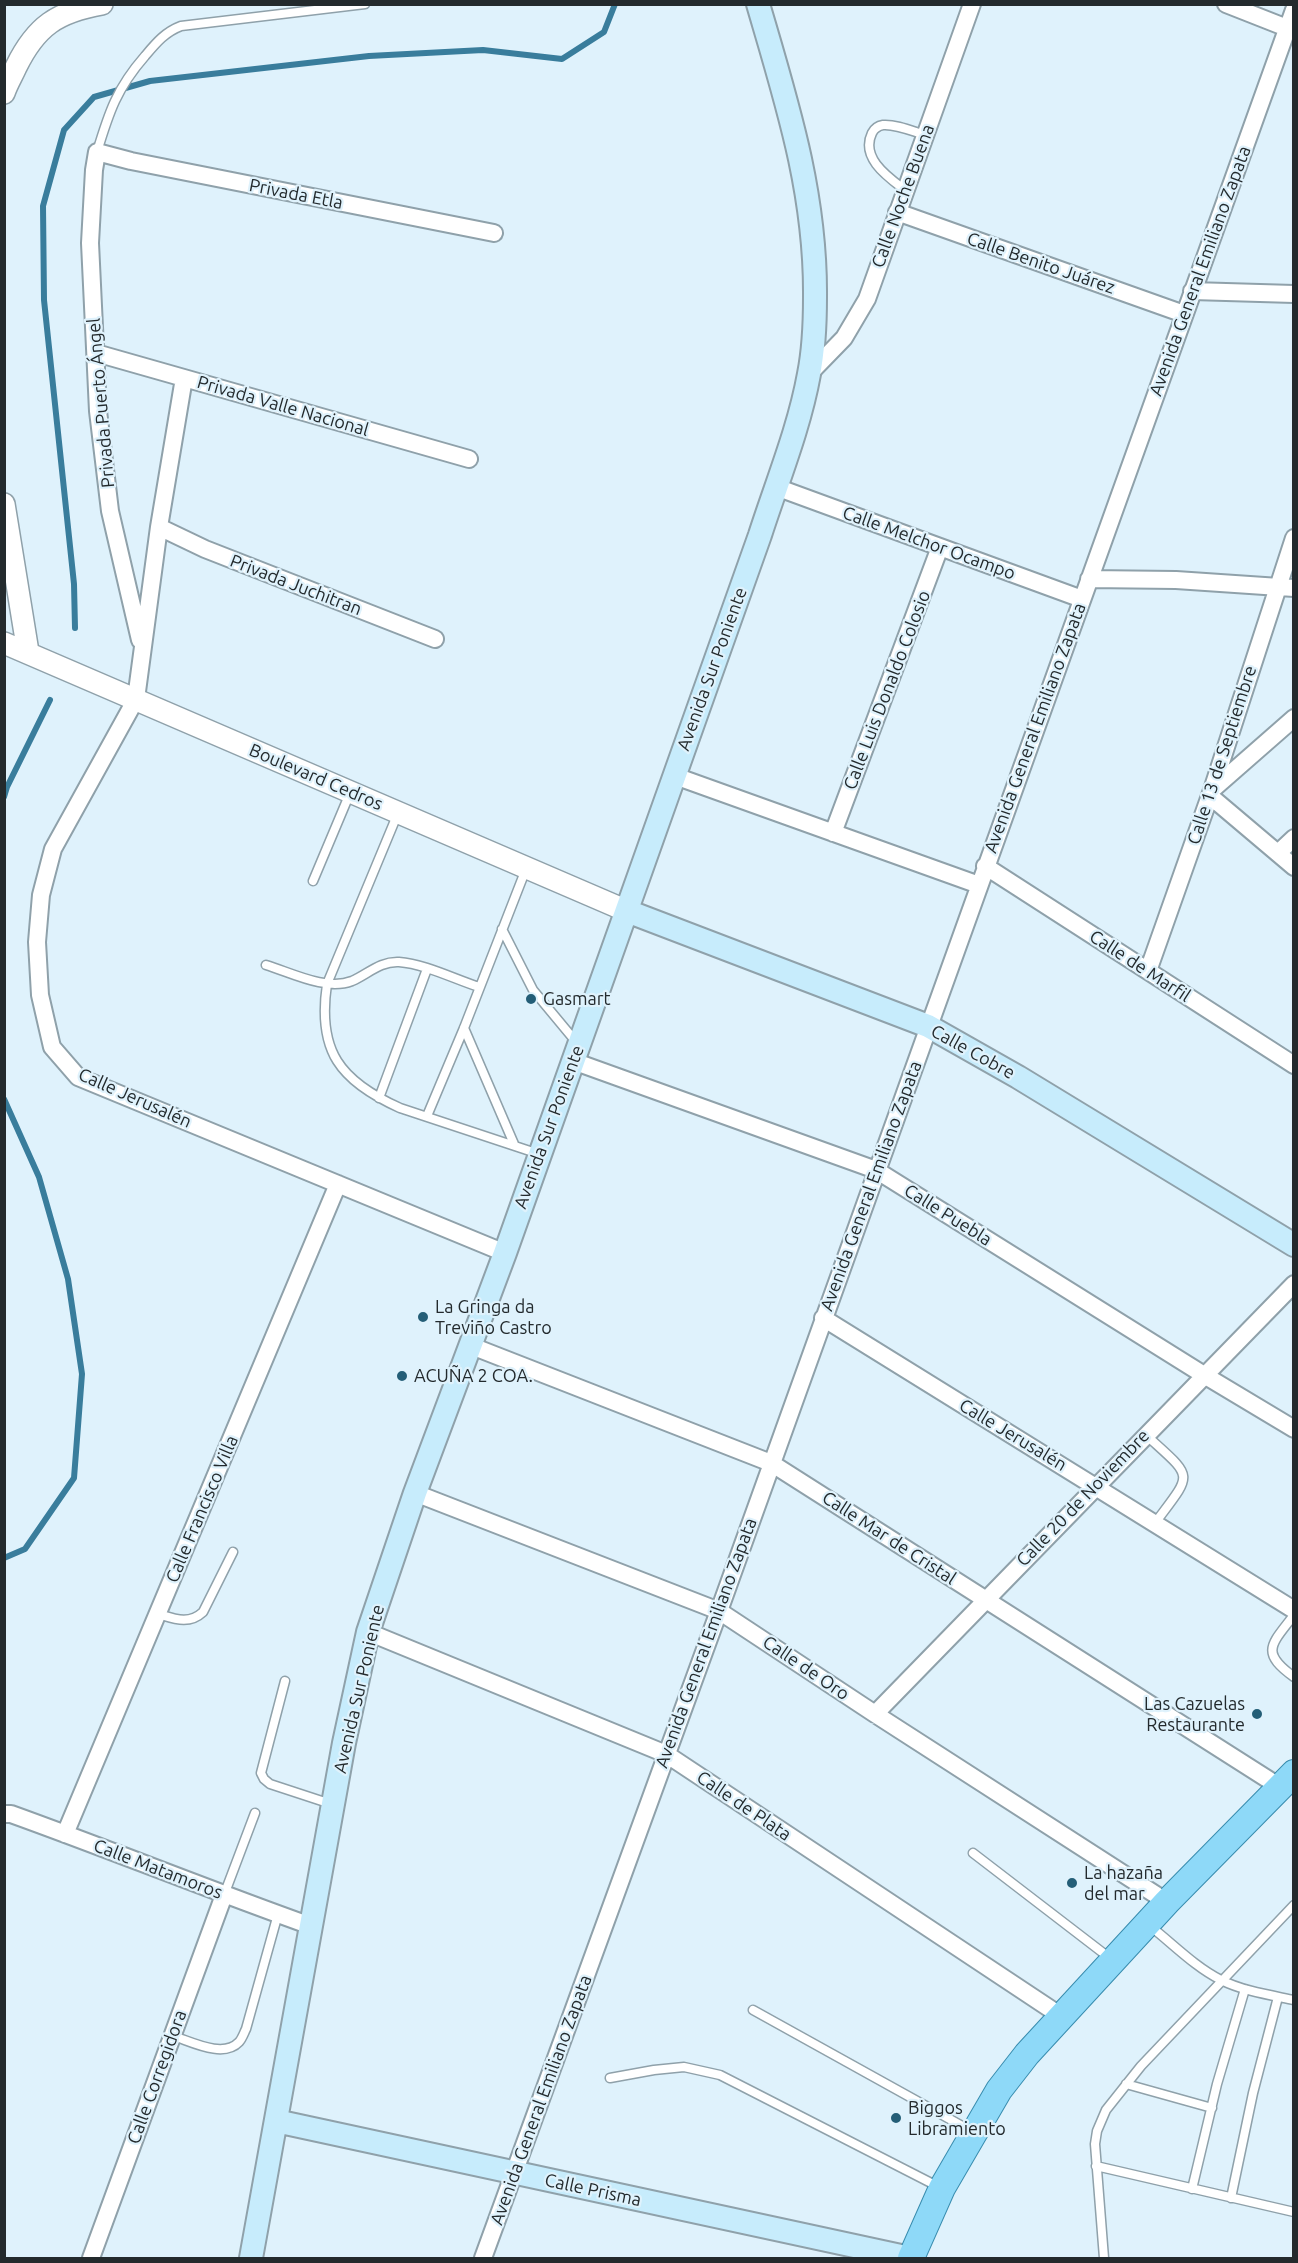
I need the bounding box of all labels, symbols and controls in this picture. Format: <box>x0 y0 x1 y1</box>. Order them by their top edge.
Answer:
street label: Calle Noche Buena <box>867 121 939 271</box>
street label: Avenida General Emiliano Zapata <box>1145 143 1255 399</box>
street label: Privada Etla <box>247 174 345 214</box>
street label: Calle Benito Juárez <box>964 228 1118 298</box>
street label: Privada Puerto Ángel <box>83 317 119 489</box>
street label: Privada Valle Nacional <box>195 371 371 441</box>
street label: Calle Melchor Ocampo <box>840 502 1018 584</box>
street label: Privada Juchitran <box>227 550 365 620</box>
street label: Avenida Sur Poniente <box>672 584 752 754</box>
street label: Calle Luis Donaldo Colosio <box>839 587 935 793</box>
street label: Avenida General Emiliano Zapata <box>980 600 1090 856</box>
street label: Calle 13 de Septiembre <box>1183 663 1261 847</box>
street label: Boulevard Cedros <box>246 739 386 815</box>
street label: Calle de Marfil <box>1085 925 1195 1007</box>
place label: Gasmart <box>543 988 611 1010</box>
marker: Gasmart <box>524 992 538 1006</box>
street label: Calle Cobre <box>927 1020 1019 1084</box>
street label: Avenida Sur Poniente <box>509 1042 589 1212</box>
street label: Avenida General Emiliano Zapata <box>816 1058 926 1314</box>
street label: Calle Jerusalén <box>75 1063 195 1133</box>
street label: Calle Puebla <box>900 1180 996 1250</box>
place label: La Gringa da Treviño Castro <box>435 1296 552 1338</box>
marker: La Gringa da Treviño Castro <box>416 1310 430 1324</box>
place label: ACUÑA 2 COA. <box>414 1365 533 1387</box>
marker: ACUÑA 2 COA. <box>395 1369 409 1383</box>
street label: Calle Jerusalén <box>955 1394 1071 1476</box>
street label: Calle 20 de Noviembre <box>1012 1425 1154 1571</box>
street label: Calle Francisco Villa <box>161 1432 243 1586</box>
street label: Calle Mar de Cristal <box>818 1487 960 1589</box>
street label: Avenida General Emiliano Zapata <box>651 1515 761 1771</box>
street label: Avenida Sur Poniente <box>329 1603 389 1775</box>
street label: Calle de Oro <box>759 1631 853 1705</box>
place label: Las Cazuelas Restaurante <box>1144 1693 1245 1736</box>
marker: Las Cazuelas Restaurante <box>1250 1707 1264 1721</box>
street label: Calle de Plata <box>693 1766 795 1846</box>
street label: Calle Matamoros <box>91 1835 225 1903</box>
place label: La hazaña del mar <box>1084 1862 1163 1904</box>
marker: La hazaña del mar <box>1065 1876 1079 1890</box>
street label: Avenida General Emiliano Zapata <box>486 1972 596 2228</box>
street label: Calle Corregidora <box>123 2007 191 2147</box>
place label: Biggos Libramiento <box>908 2097 1006 2140</box>
marker: Biggos Libramiento <box>889 2111 903 2125</box>
street label: Calle Prisma <box>543 2169 643 2211</box>

